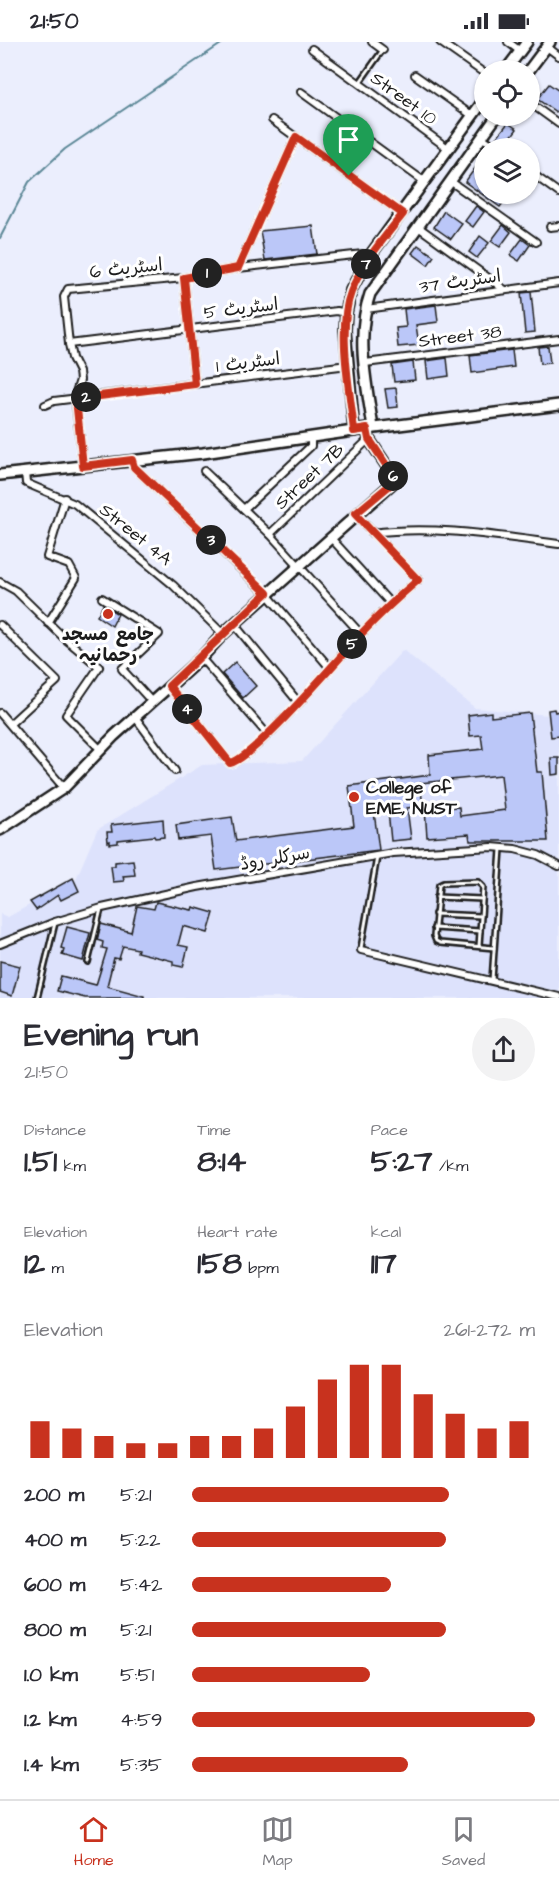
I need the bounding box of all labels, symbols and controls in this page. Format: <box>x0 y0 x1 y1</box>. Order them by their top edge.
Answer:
text: 21:50 <box>30 6 79 37</box>
map controls <box>474 60 540 204</box>
button: locate <box>474 60 540 126</box>
street label: Street 10 <box>365 66 442 131</box>
pin <box>323 114 374 176</box>
icon: arrive <box>332 123 365 156</box>
button: layers <box>474 138 540 204</box>
pin: 7 <box>351 249 381 279</box>
street label: اسٹریٹ 6 <box>88 252 164 285</box>
text: 7 <box>361 253 371 275</box>
pin: 1 <box>192 258 222 288</box>
text: 1 <box>206 262 208 284</box>
street label: اسٹریٹ 37 <box>418 263 503 300</box>
street label: اسٹریٹ 5 <box>202 292 280 325</box>
street label: Street 38 <box>417 319 503 354</box>
street label: اسٹریٹ 1 <box>215 346 282 379</box>
pin: 2 <box>71 382 101 412</box>
text: 2 <box>81 386 91 408</box>
street label: Street 7B <box>269 438 350 515</box>
pin: 6 <box>378 461 408 491</box>
text: 6 <box>388 465 398 487</box>
street label: Street 4A <box>94 497 178 572</box>
pin: 3 <box>196 525 226 555</box>
text: 3 <box>207 529 215 551</box>
marker: جامع مسجد رحمانیہ <box>101 607 115 621</box>
place label: جامع مسجد رحمانیہ <box>62 622 154 668</box>
pin: 5 <box>337 629 367 659</box>
text: 5 <box>346 633 358 655</box>
pin: 4 <box>172 694 202 724</box>
text: 4 <box>182 698 192 720</box>
place label: College of EME, NUST <box>366 775 458 821</box>
marker: College of EME, NUST <box>347 790 361 804</box>
street label: سرکلر روڈ <box>238 840 312 877</box>
text: Evening run <box>24 1012 198 1058</box>
button: share <box>472 1018 535 1081</box>
text: 21:50 <box>24 1058 68 1086</box>
text: Distance <box>24 1119 86 1141</box>
text: Time <box>197 1119 231 1141</box>
text: Pace <box>371 1119 408 1141</box>
text: 1.51 <box>24 1141 57 1183</box>
text: 8:14 <box>197 1141 246 1183</box>
text: 5:27 <box>371 1141 433 1183</box>
text: km <box>57 1155 86 1177</box>
text: /km <box>433 1155 469 1177</box>
text: Elevation <box>24 1221 87 1243</box>
text: Heart rate <box>197 1221 278 1243</box>
text: kcal <box>371 1221 401 1243</box>
text: 12 <box>24 1243 45 1285</box>
text: 158 <box>197 1243 242 1285</box>
text: 117 <box>371 1243 397 1285</box>
text: m <box>45 1257 64 1279</box>
text: bpm <box>242 1257 279 1279</box>
text: Elevation <box>24 1316 103 1344</box>
text: 261–272 m <box>443 1316 535 1344</box>
text: 200 m <box>24 1481 84 1509</box>
text: 5:21 <box>120 1481 152 1509</box>
text: 400 m <box>24 1526 86 1554</box>
text: 5:22 <box>120 1526 160 1554</box>
text: 600 m <box>24 1571 85 1599</box>
text: 5:42 <box>120 1571 163 1599</box>
text: 800 m <box>24 1616 86 1644</box>
text: 5:21 <box>120 1616 152 1644</box>
text: 1.0 km <box>24 1661 78 1689</box>
text: 5:51 <box>120 1661 154 1689</box>
text: 1.2 km <box>24 1706 77 1734</box>
text: 4:59 <box>120 1706 163 1734</box>
text: 1.4 km <box>24 1751 79 1779</box>
text: 5:35 <box>120 1751 162 1779</box>
tab: Home <box>74 1813 114 1871</box>
tab: Map <box>261 1813 294 1871</box>
tab: Saved <box>442 1813 485 1871</box>

